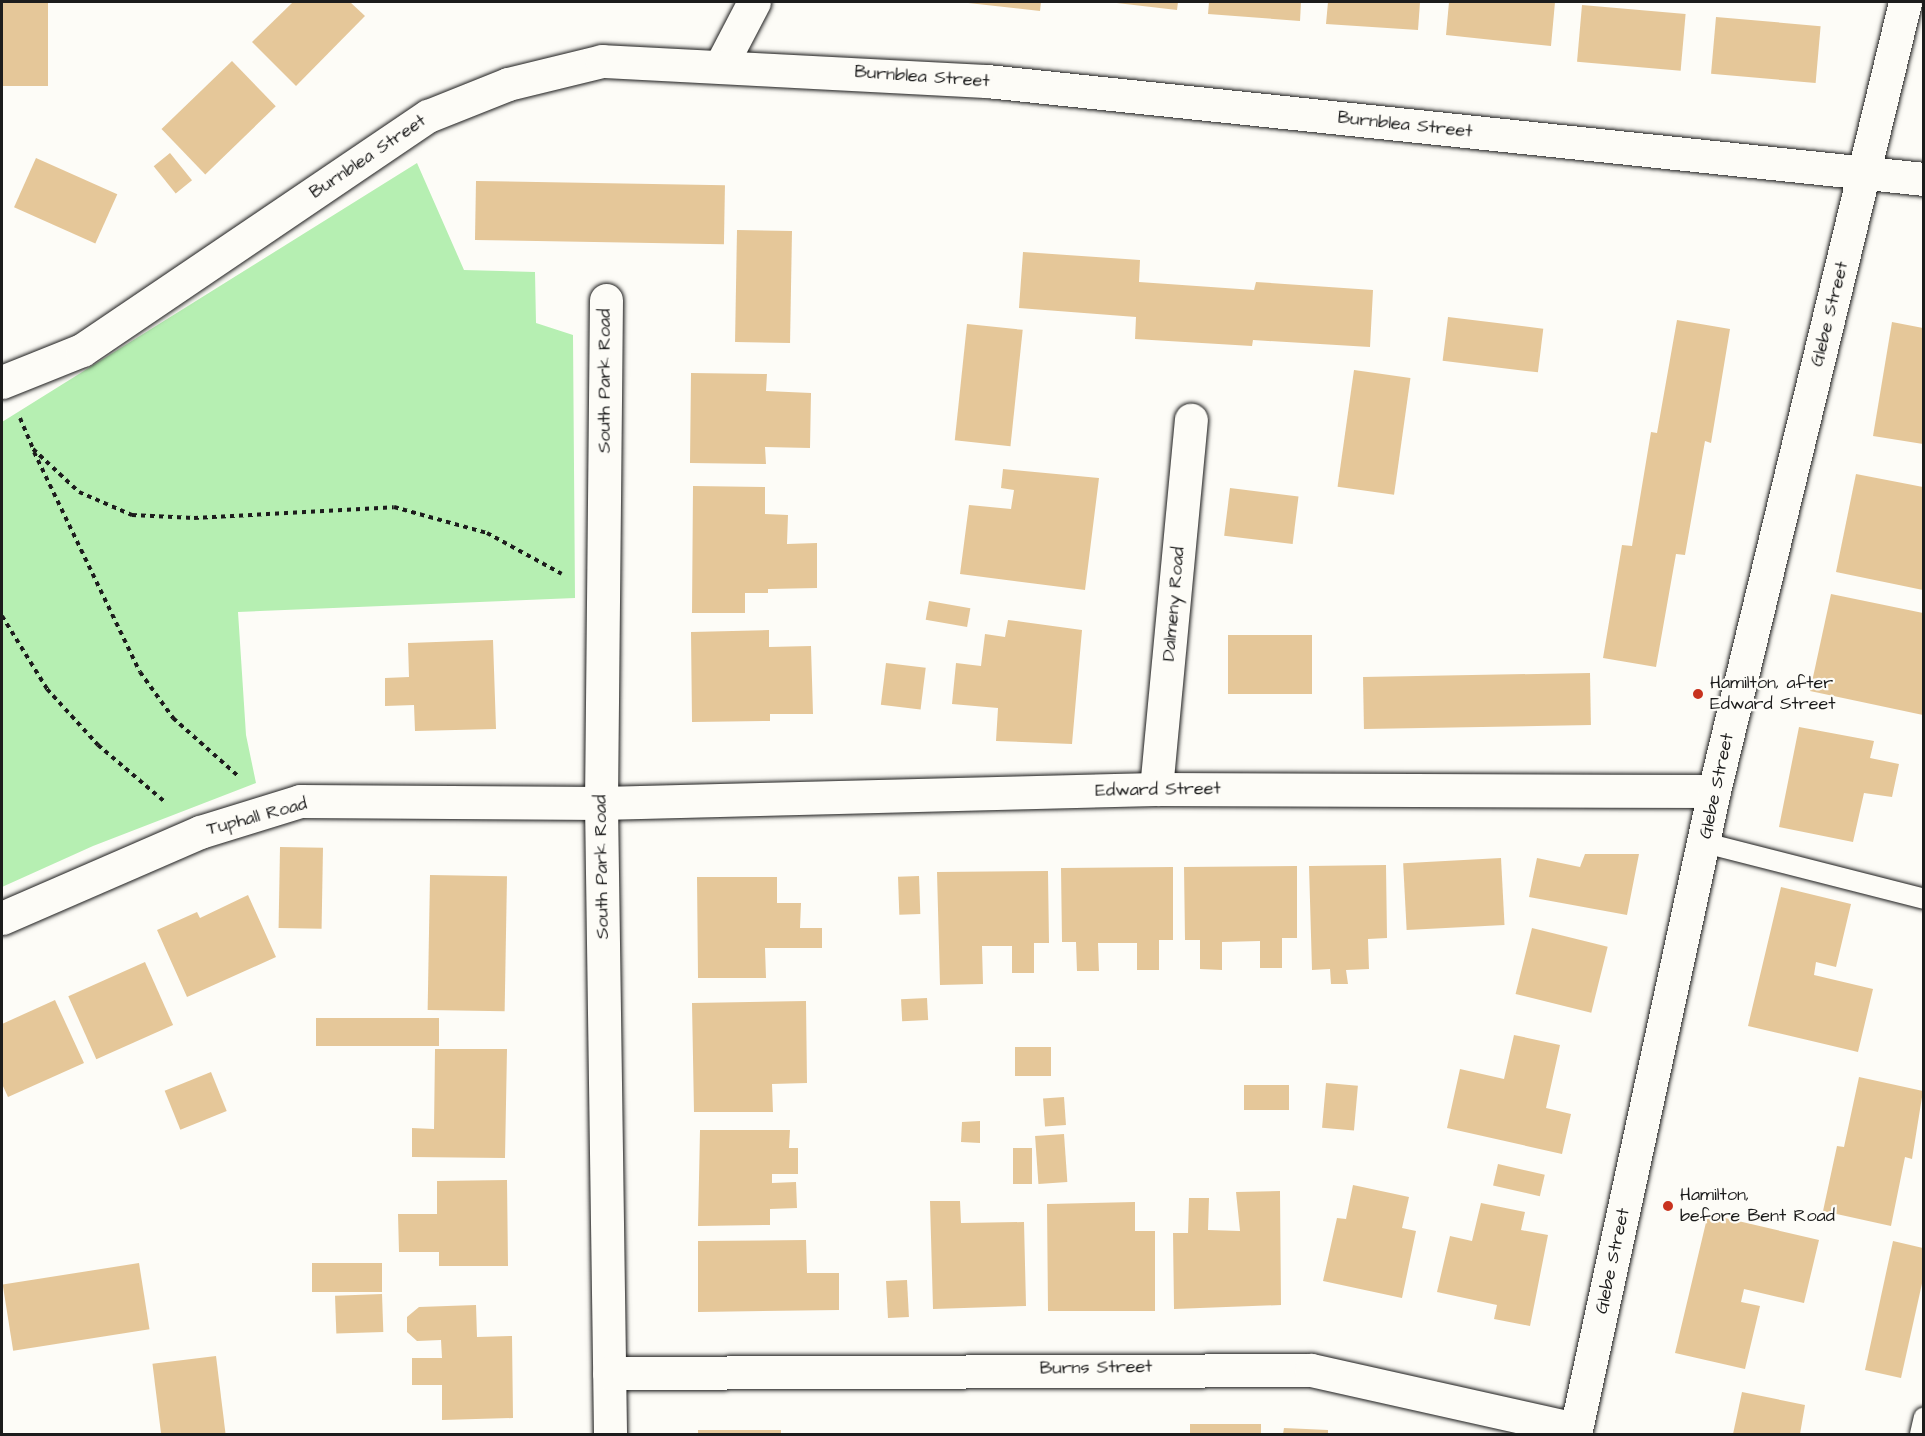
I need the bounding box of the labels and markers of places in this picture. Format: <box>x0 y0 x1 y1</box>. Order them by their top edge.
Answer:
place label: Hamilton, after Edward Street <box>1710 673 1835 716</box>
marker: Hamilton, after Edward Street <box>1691 687 1705 701</box>
place label: Hamilton, before Bent Road <box>1680 1185 1835 1228</box>
marker: Hamilton, before Bent Road <box>1661 1199 1675 1213</box>

